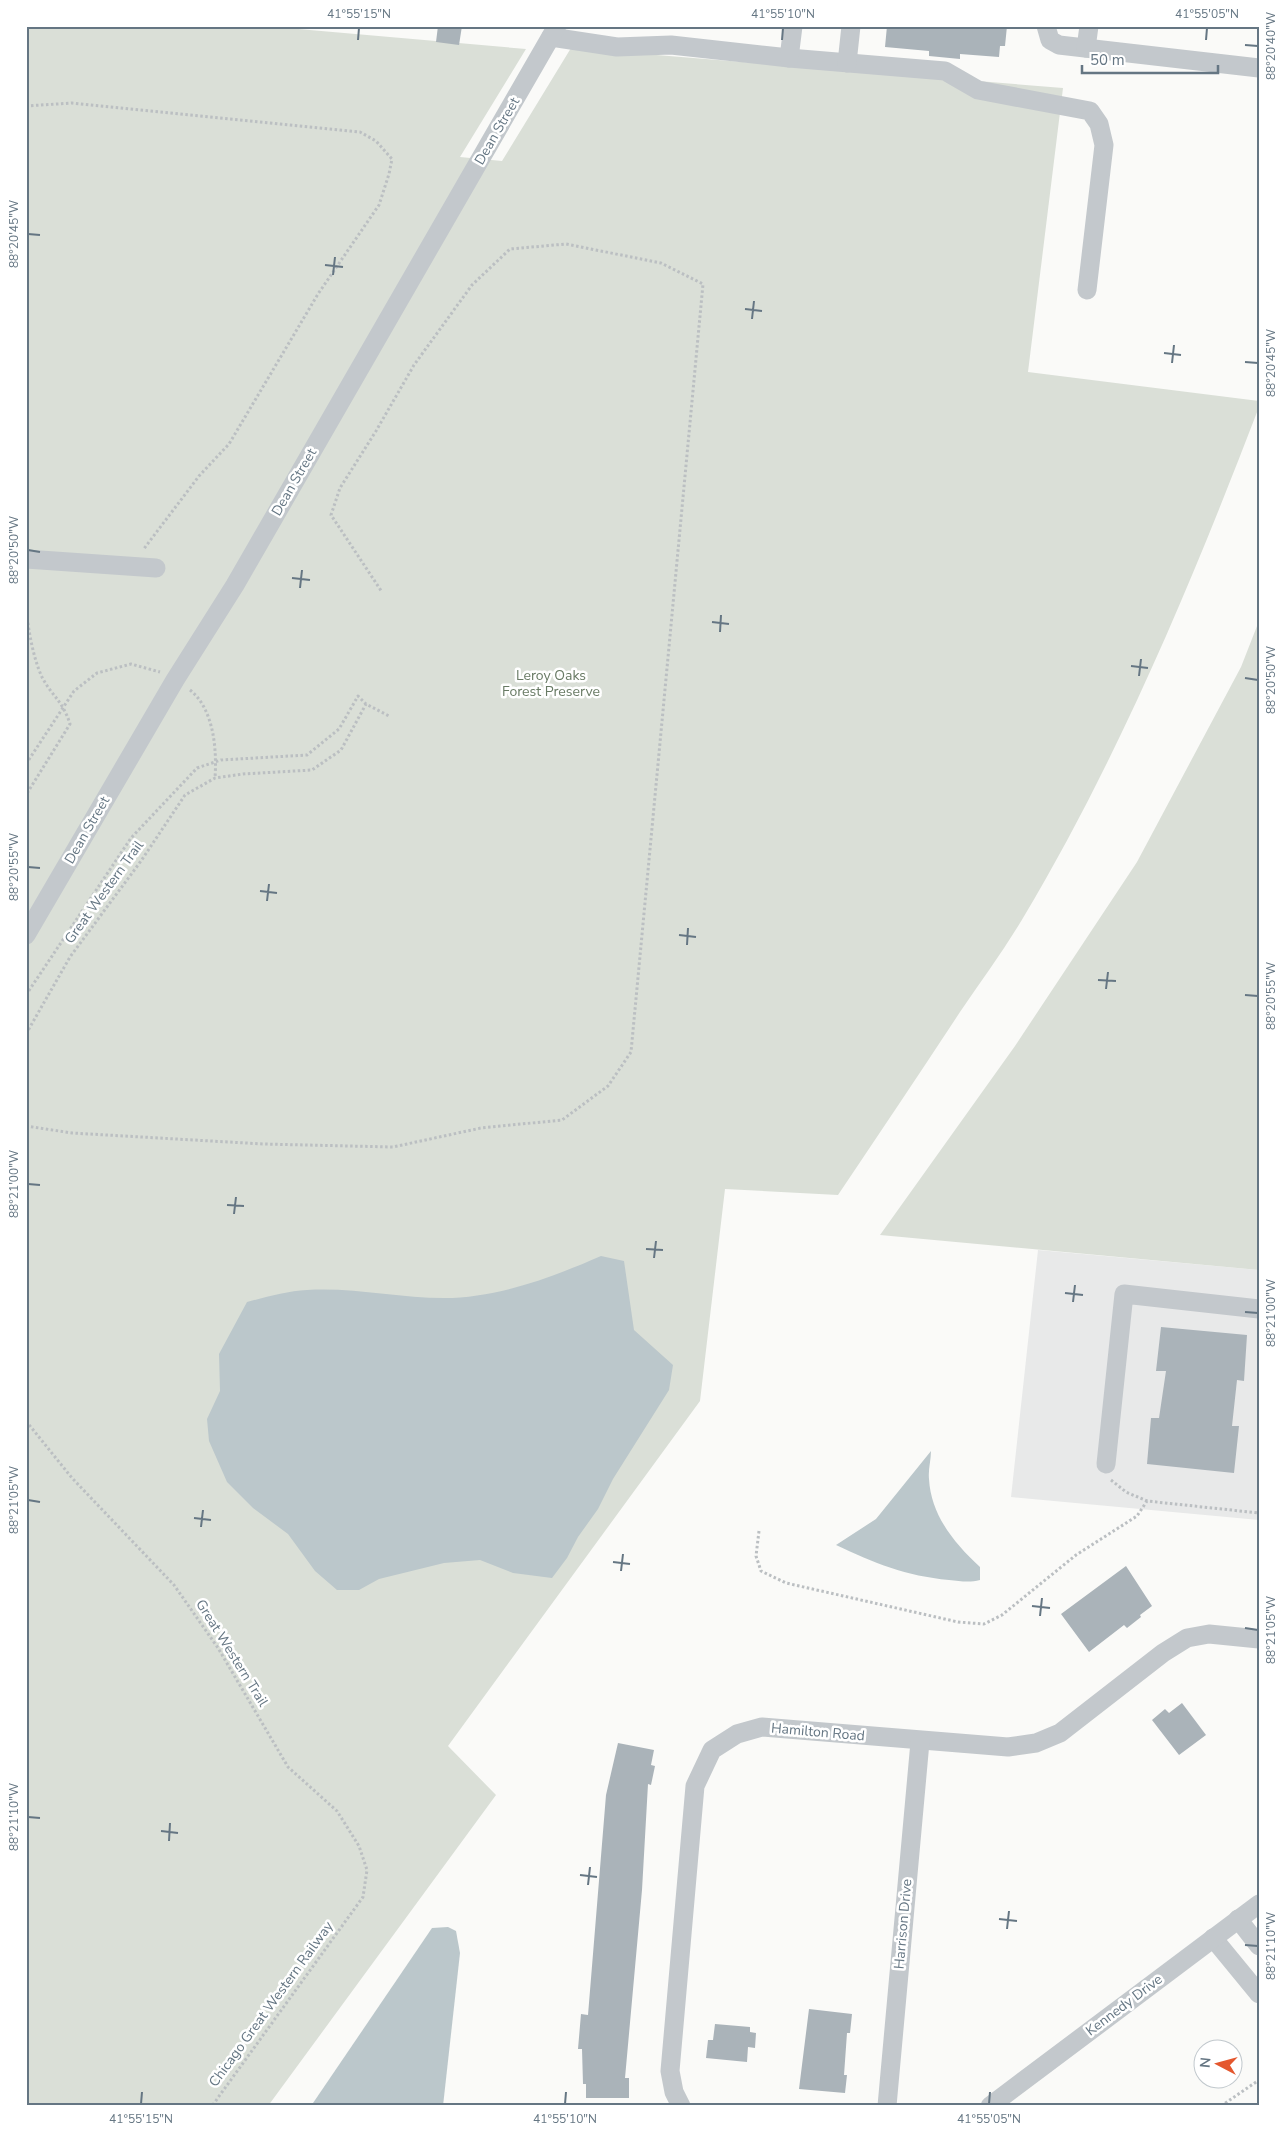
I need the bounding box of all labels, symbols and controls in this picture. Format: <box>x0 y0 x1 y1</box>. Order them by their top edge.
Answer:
text: 41°55'15"N <box>327 6 391 22</box>
text: 41°55'10"N <box>751 6 815 22</box>
text: 41°55'05"N <box>1175 6 1239 22</box>
text: 88°20'40"W <box>1263 12 1279 80</box>
scale bar <box>1082 42 1219 74</box>
text: 50 m <box>1090 50 1125 70</box>
street label: Dean Street <box>470 94 524 168</box>
text: 88°20'45"W <box>6 200 22 268</box>
text: 88°20'45"W <box>1263 329 1279 397</box>
street label: Dean Street <box>267 445 321 519</box>
text: 88°20'50"W <box>6 516 22 584</box>
text: 88°20'50"W <box>1263 646 1279 714</box>
park label: Leroy Oaks Forest Preserve <box>502 666 600 701</box>
street label: Dean Street <box>60 793 114 867</box>
text: 88°20'55"W <box>6 833 22 901</box>
street label: Great Western Trail <box>60 836 148 947</box>
text: 88°20'55"W <box>1263 962 1279 1030</box>
text: 88°21'00"W <box>6 1150 22 1218</box>
text: 88°21'00"W <box>1263 1279 1279 1347</box>
text: 88°21'05"W <box>6 1466 22 1534</box>
street label: Great Western Trail <box>191 1596 273 1711</box>
text: 88°21'05"W <box>1263 1596 1279 1664</box>
street label: Hamilton Road <box>770 1718 866 1746</box>
text: 88°21'10"W <box>6 1783 22 1851</box>
street label: Harrison Drive <box>890 1878 916 1970</box>
text: 88°21'10"W <box>1263 1912 1279 1980</box>
street label: Chicago Great Western Railway <box>204 1917 338 2091</box>
street label: Kennedy Drive <box>1082 1970 1166 2040</box>
north arrow <box>1192 2040 1242 2090</box>
text: N <box>1196 2056 1216 2069</box>
text: 41°55'15"N <box>109 2111 173 2127</box>
text: 41°55'10"N <box>533 2111 597 2127</box>
text: 41°55'05"N <box>957 2111 1021 2127</box>

